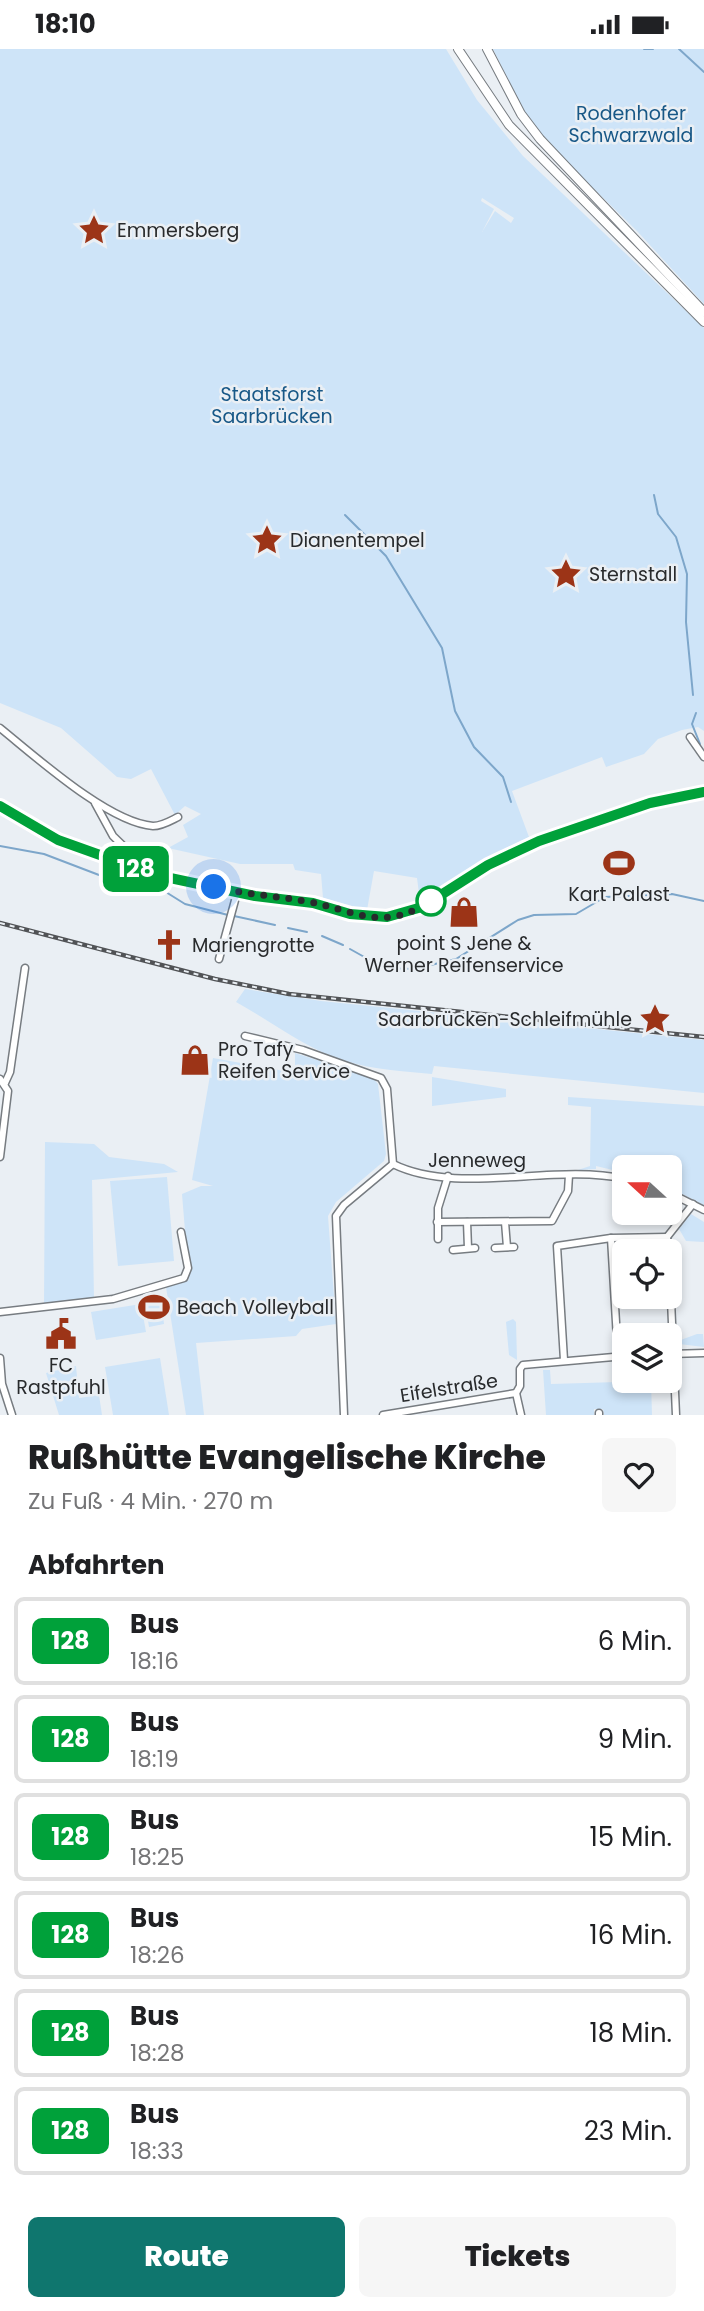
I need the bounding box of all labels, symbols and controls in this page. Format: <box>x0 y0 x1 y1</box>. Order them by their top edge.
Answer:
text: 18:10 <box>35 6 96 42</box>
park label: Rodenhofer Schwarzwald <box>569 100 693 149</box>
place icon: Emmersberg <box>77 213 111 247</box>
place label: Emmersberg <box>117 217 239 244</box>
park label: Staatsforst Saarbrücken <box>211 381 333 430</box>
place icon: Dianentempel <box>250 523 284 557</box>
place label: Dianentempel <box>290 527 425 554</box>
place icon: Sternstall <box>549 557 583 591</box>
place label: Sternstall <box>589 561 677 588</box>
line badge: 128 <box>96 846 176 892</box>
sports icon: Kart Palast <box>602 846 636 880</box>
text: 128 <box>117 852 155 885</box>
your location <box>196 869 231 904</box>
place label: Kart Palast <box>568 881 670 908</box>
unlabelled marker <box>416 886 446 916</box>
shop icon: point S Jene & Werner Reifenservice <box>447 895 481 929</box>
church icon: Mariengrotte <box>152 928 186 962</box>
place label: point S Jene & Werner Reifenservice <box>364 930 564 979</box>
place label: Mariengrotte <box>192 932 315 959</box>
place icon: Saarbrücken-Schleifmühle <box>638 1002 672 1036</box>
place label: Saarbrücken-Schleifmühle <box>378 1006 632 1033</box>
place label: Pro Tafy Reifen Service <box>218 1036 350 1085</box>
shop icon: Pro Tafy Reifen Service <box>178 1043 212 1077</box>
street label: Jenneweg <box>428 1147 526 1174</box>
north arrow <box>612 1155 682 1225</box>
map controls <box>612 1155 682 1393</box>
button: locate <box>612 1239 682 1309</box>
sports icon: Beach Volleyball <box>137 1290 171 1324</box>
place label: Beach Volleyball <box>177 1294 334 1321</box>
public building icon: FC Rastpfuhl <box>44 1317 78 1351</box>
button: layers <box>612 1323 682 1393</box>
place label: FC Rastpfuhl <box>16 1352 106 1401</box>
street label: Eifelstraße <box>398 1367 500 1409</box>
text: Rußhütte Evangelische Kirche <box>28 1434 546 1481</box>
button: heart <box>602 1438 676 1512</box>
text: Zu Fuß · 4 Min. · 270 m <box>28 1485 273 1517</box>
text: Abfahrten <box>28 1547 165 1583</box>
text: Bus <box>130 1606 179 1642</box>
text: 6 Min. <box>598 1623 672 1659</box>
text: 128 <box>51 1624 90 1657</box>
text: 18:16 <box>130 1645 179 1677</box>
text: Bus <box>130 1704 179 1740</box>
text: 9 Min. <box>598 1721 672 1757</box>
text: 128 <box>51 1722 90 1755</box>
text: 18:19 <box>130 1743 179 1775</box>
text: Bus <box>130 1802 179 1838</box>
text: 15 Min. <box>590 1819 672 1855</box>
text: 128 <box>51 1820 90 1853</box>
text: 18:25 <box>130 1841 184 1873</box>
text: Bus <box>130 1900 179 1936</box>
text: 16 Min. <box>589 1917 672 1953</box>
text: 128 <box>51 1918 90 1951</box>
text: 18:26 <box>130 1939 185 1971</box>
text: Bus <box>130 1998 179 2034</box>
text: 18 Min. <box>589 2015 672 2051</box>
text: 128 <box>51 2016 90 2049</box>
text: 18:28 <box>130 2037 185 2069</box>
text: Bus <box>130 2096 179 2132</box>
text: 23 Min. <box>584 2113 672 2149</box>
text: 128 <box>51 2114 90 2147</box>
text: 18:33 <box>130 2135 184 2167</box>
button: Route <box>28 2217 345 2297</box>
button: Tickets <box>359 2217 676 2297</box>

